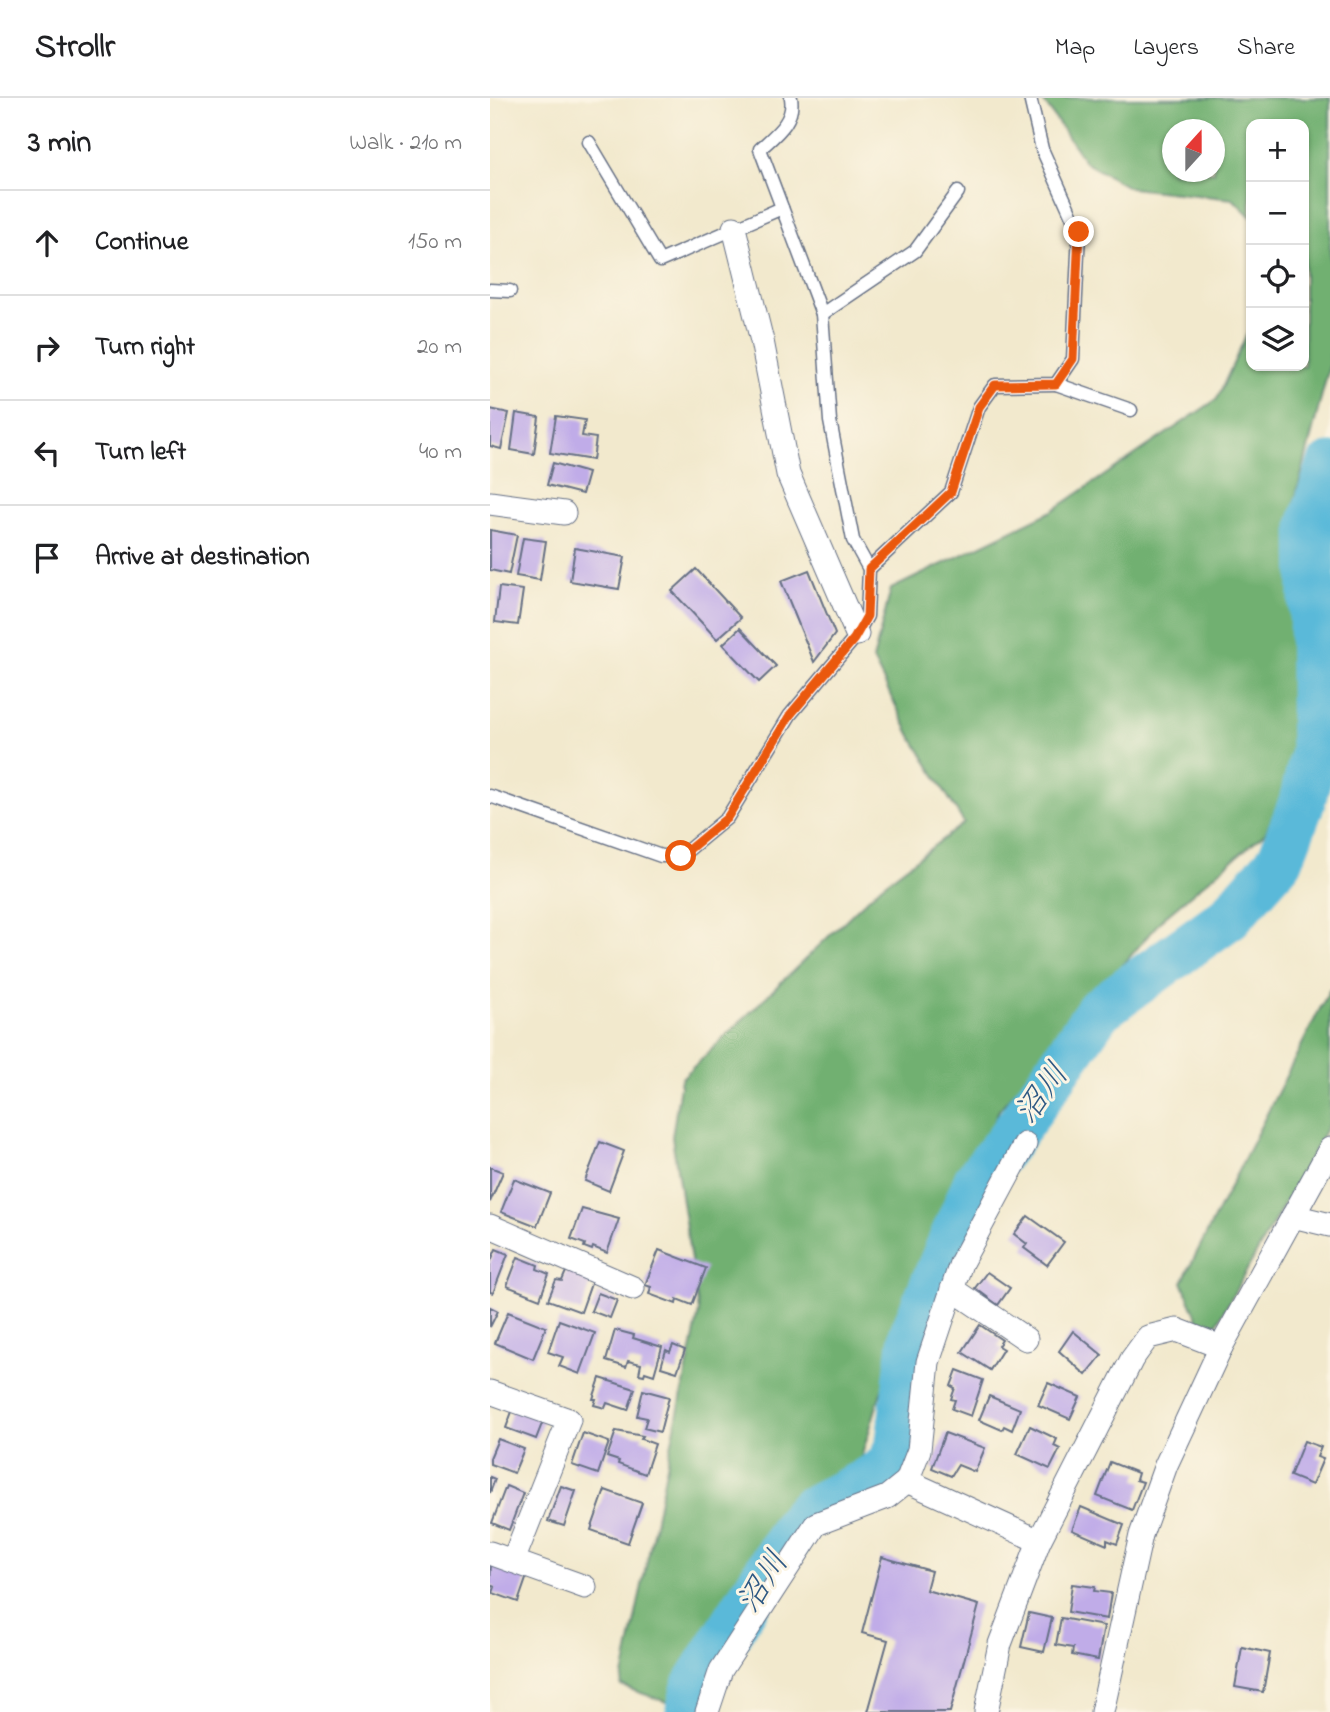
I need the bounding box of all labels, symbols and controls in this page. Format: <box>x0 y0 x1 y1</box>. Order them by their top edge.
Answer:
text: Strollr <box>35 24 115 72</box>
text: Map <box>1055 31 1095 66</box>
text: Layers <box>1133 31 1199 66</box>
text: Share <box>1237 31 1295 66</box>
north arrow <box>1162 119 1225 182</box>
map controls <box>1246 119 1309 371</box>
button: + <box>1246 119 1309 182</box>
text: 3 min <box>28 122 91 166</box>
text: Walk · 210 m <box>349 127 462 160</box>
button: − <box>1246 182 1309 245</box>
route end <box>1063 216 1094 247</box>
icon: ahead <box>28 224 66 262</box>
text: Continue <box>95 224 188 262</box>
text: 150 m <box>408 226 462 259</box>
button: locate <box>1246 245 1309 308</box>
button: layers <box>1246 308 1309 371</box>
icon: right <box>28 329 66 367</box>
text: Turn right <box>95 329 195 367</box>
text: 20 m <box>417 331 462 364</box>
icon: left <box>28 434 66 472</box>
text: Turn left <box>95 434 186 472</box>
text: 40 m <box>419 436 462 469</box>
icon: arrive <box>28 539 66 577</box>
text: Arrive at destination <box>95 539 310 577</box>
route start <box>665 840 696 871</box>
water label: 沼川 <box>1004 1054 1082 1135</box>
water label: 沼川 <box>727 1542 802 1624</box>

